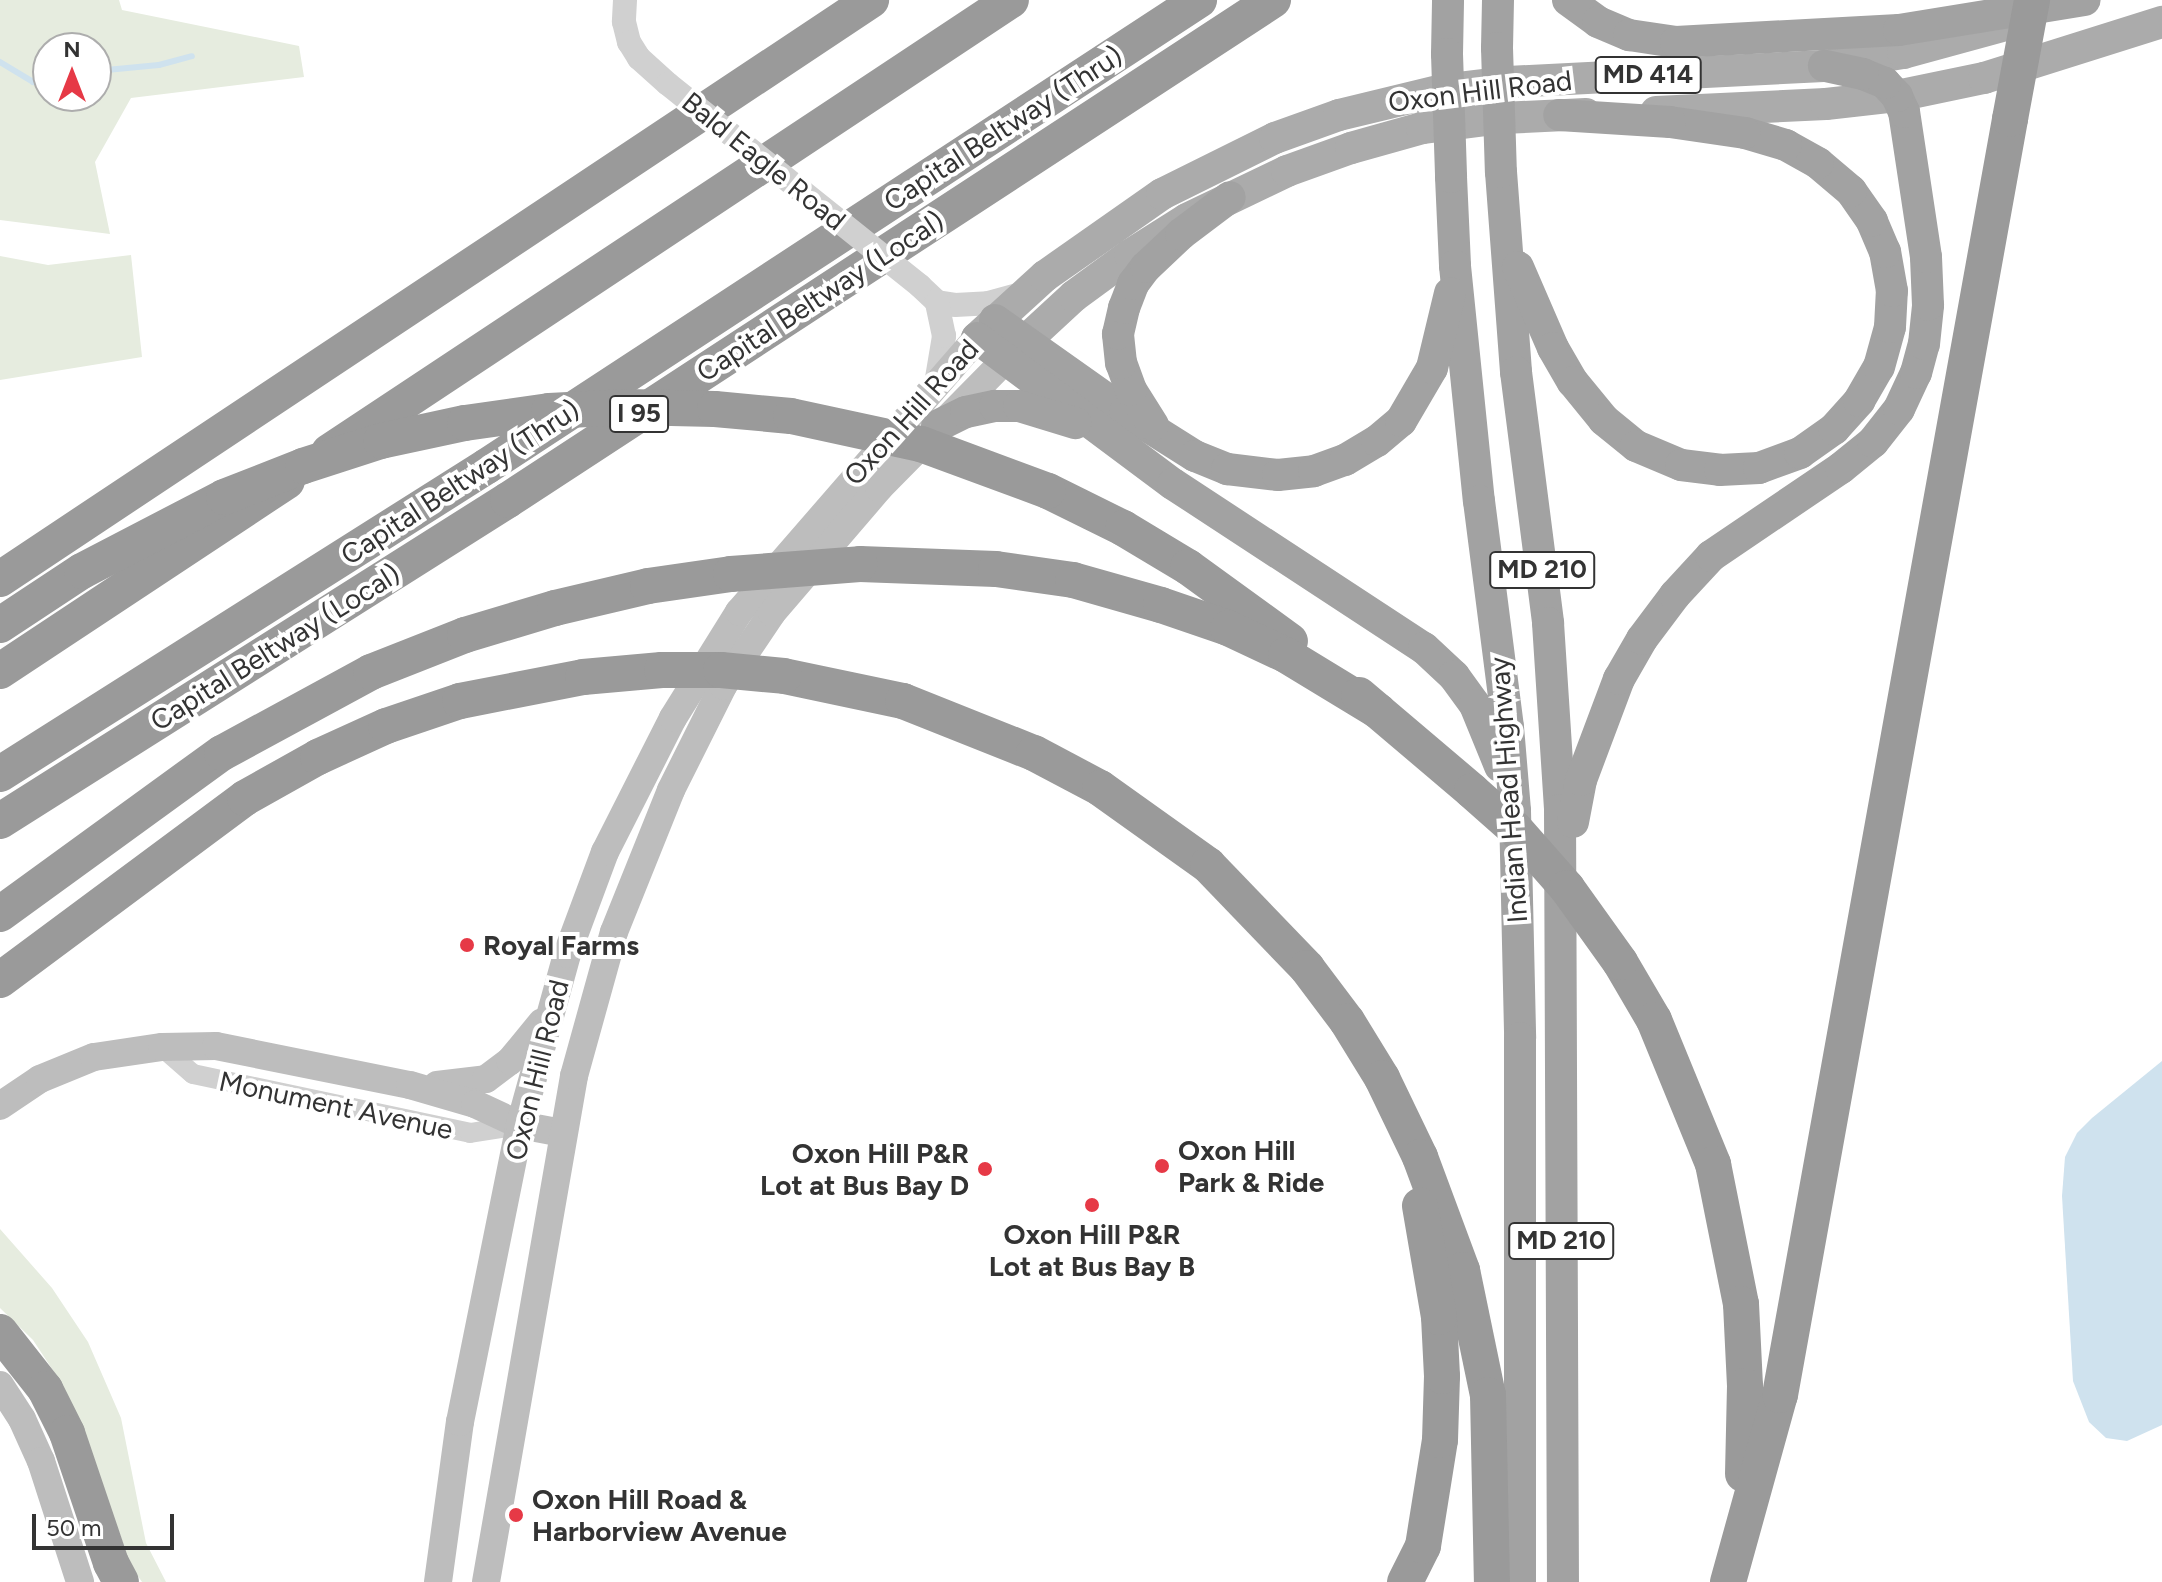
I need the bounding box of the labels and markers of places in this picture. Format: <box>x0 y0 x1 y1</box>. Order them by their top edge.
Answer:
place label: Royal Farms <box>483 928 639 962</box>
marker: Royal Farms <box>458 936 476 954</box>
place label: Oxon Hill Park & Ride <box>1178 1133 1324 1199</box>
place label: Oxon Hill P&R Lot at Bus Bay D <box>760 1136 969 1202</box>
marker: Oxon Hill Park & Ride <box>1153 1157 1171 1175</box>
marker: Oxon Hill P&R Lot at Bus Bay D <box>976 1160 994 1178</box>
marker: Oxon Hill P&R Lot at Bus Bay B <box>1083 1196 1101 1214</box>
place label: Oxon Hill P&R Lot at Bus Bay B <box>989 1217 1195 1283</box>
place label: Oxon Hill Road & Harborview Avenue <box>532 1482 787 1548</box>
marker: Oxon Hill Road & Harborview Avenue <box>507 1506 525 1524</box>

